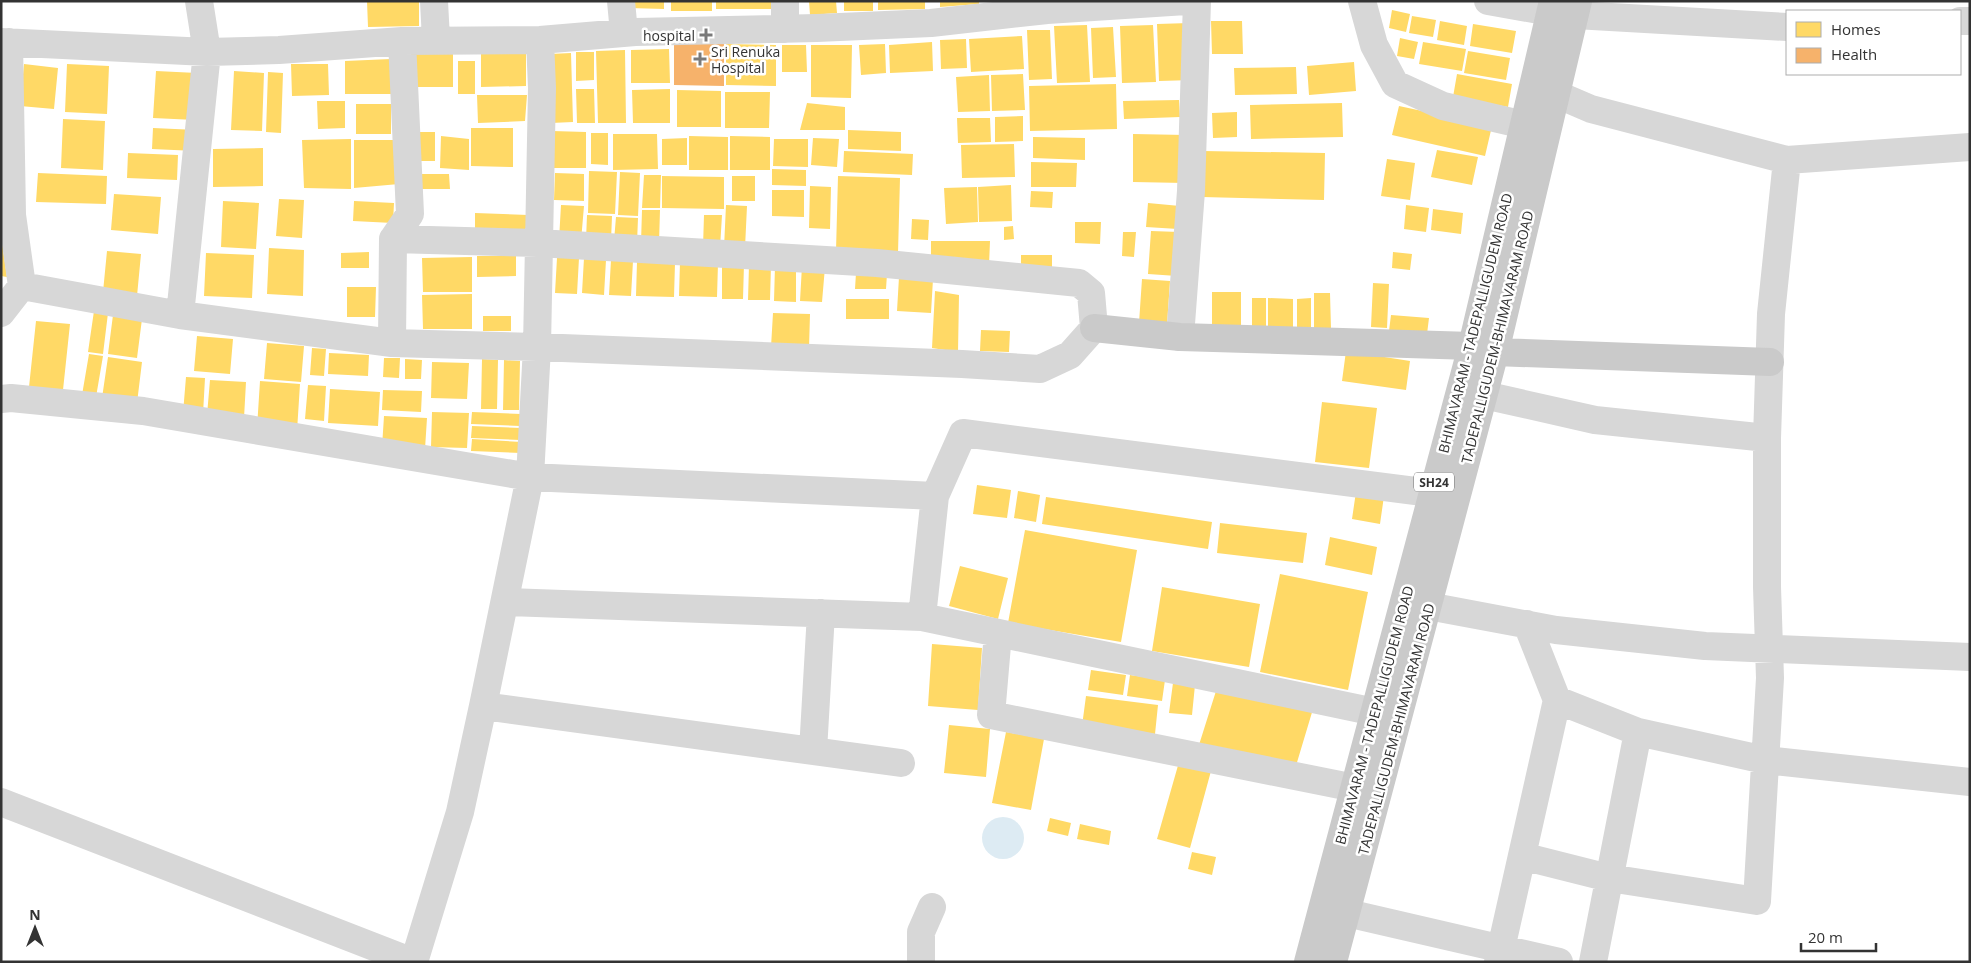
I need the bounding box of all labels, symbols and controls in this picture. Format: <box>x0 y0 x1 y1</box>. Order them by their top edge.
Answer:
legend <box>1786 10 1961 75</box>
text: Homes <box>1831 19 1881 39</box>
place label: hospital <box>643 26 695 45</box>
marker: hospital <box>699 28 713 42</box>
place label: Sri Renuka Hospital <box>711 42 780 77</box>
text: Health <box>1831 44 1877 64</box>
marker: Sri Renuka Hospital <box>693 52 707 66</box>
street label: BHIMAVARAM - TADEPALLIGUDEM ROAD <box>1433 191 1517 455</box>
street label: TADEPALLIGUDEM-BHIMAVARAM ROAD <box>1456 209 1538 465</box>
road number: SH24 <box>1414 472 1454 492</box>
street label: BHIMAVARAM - TADEPALLIGUDEM ROAD <box>1330 583 1418 847</box>
street label: TADEPALLIGUDEM-BHIMAVARAM ROAD <box>1353 601 1439 857</box>
north arrow <box>10 903 60 953</box>
text: N <box>29 905 41 924</box>
scale bar <box>1801 920 1876 952</box>
text: 20 m <box>1808 927 1843 947</box>

